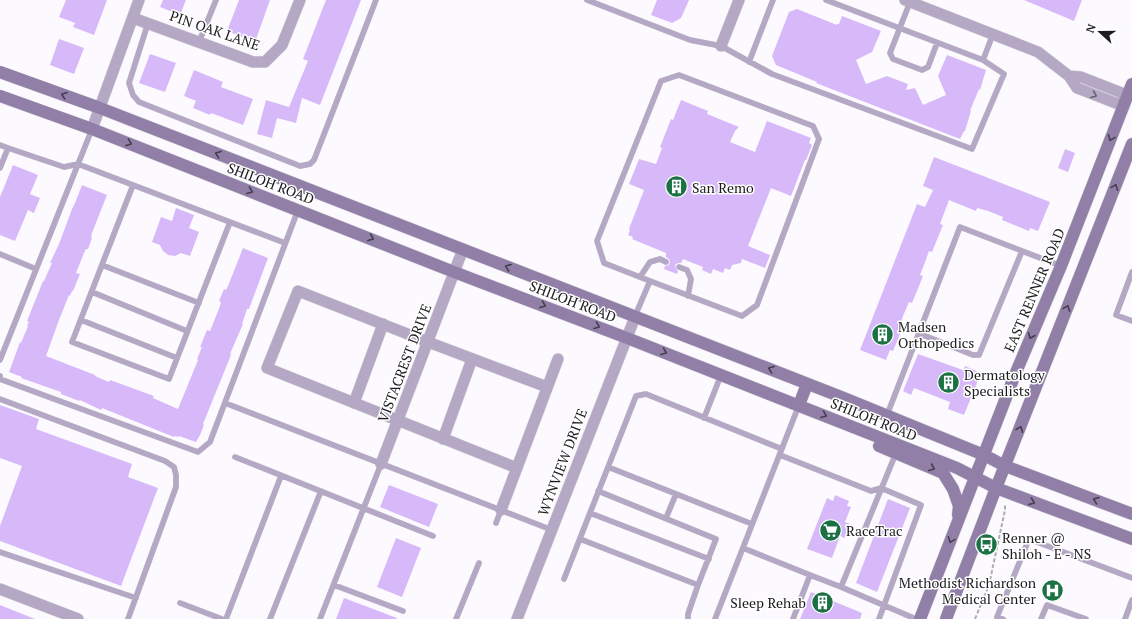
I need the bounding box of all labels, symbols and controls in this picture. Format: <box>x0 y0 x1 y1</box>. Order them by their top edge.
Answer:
street label: PIN OAK LANE <box>167 6 263 54</box>
north arrow <box>1080 12 1120 52</box>
text: N <box>1083 21 1099 35</box>
one-way arrow <box>60 91 67 100</box>
one-way arrow <box>1091 91 1098 99</box>
one-way arrow <box>1108 134 1116 141</box>
one-way arrow <box>125 139 132 147</box>
one-way arrow <box>214 151 222 159</box>
street label: SHILOH ROAD <box>225 158 317 208</box>
building icon: San Remo <box>663 174 689 200</box>
place label: San Remo <box>692 178 754 197</box>
one-way arrow <box>1110 184 1118 191</box>
one-way arrow <box>246 186 253 194</box>
street label: EAST RENNER ROAD <box>999 225 1069 355</box>
one-way arrow <box>367 234 374 242</box>
one-way arrow <box>504 264 512 272</box>
street label: SHILOH ROAD <box>527 276 619 326</box>
street label: VISTACREST DRIVE <box>373 301 435 425</box>
one-way arrow <box>539 301 546 309</box>
one-way arrow <box>1063 305 1071 312</box>
place label: Madsen Orthopedics <box>898 317 974 352</box>
one-way arrow <box>593 321 600 329</box>
building icon: Madsen Orthopedics <box>869 321 895 347</box>
one-way arrow <box>1028 332 1036 339</box>
one-way arrow <box>659 347 667 355</box>
place label: Dermatology Specialists <box>964 365 1046 400</box>
one-way arrow <box>767 366 774 374</box>
building icon: Dermatology Specialists <box>936 369 962 395</box>
street label: SHILOH ROAD <box>828 393 920 445</box>
street label: WYNVIEW DRIVE <box>533 406 591 518</box>
one-way arrow <box>820 411 827 419</box>
one-way arrow <box>1015 426 1023 433</box>
one-way arrow <box>928 464 935 472</box>
one-way arrow <box>1092 496 1099 504</box>
one-way arrow <box>1029 497 1036 505</box>
supermarket icon: RaceTrac <box>818 517 844 543</box>
place label: RaceTrac <box>846 521 903 540</box>
place label: Renner @ Shiloh - E - NS <box>1002 528 1091 563</box>
bus stop icon: Renner @ Shiloh - E - NS <box>974 532 1000 558</box>
one-way arrow <box>947 536 955 543</box>
place label: Methodist Richardson Medical Center <box>899 573 1037 608</box>
hospital icon: Methodist Richardson Medical Center <box>1039 577 1065 603</box>
building icon: Sleep Rehab <box>809 589 835 615</box>
place label: Sleep Rehab <box>730 593 806 612</box>

